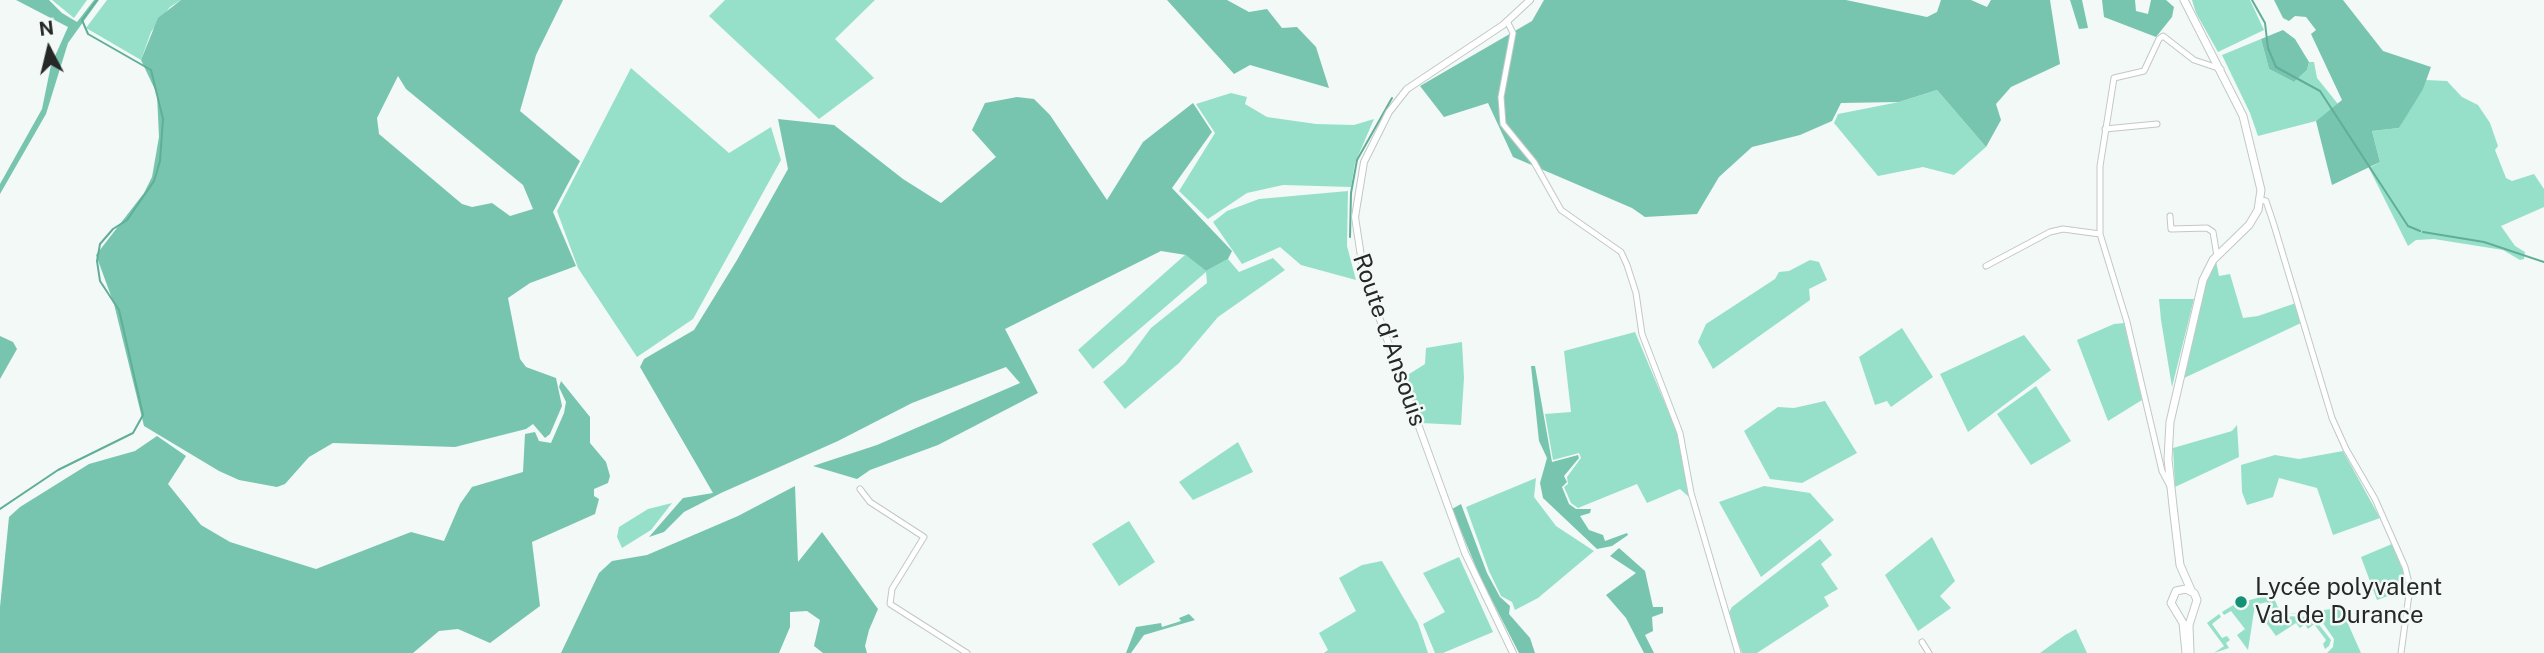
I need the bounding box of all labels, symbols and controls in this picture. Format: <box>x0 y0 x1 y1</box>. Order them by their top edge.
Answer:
north arrow <box>14 14 84 84</box>
text: N <box>38 16 55 40</box>
street label: Route d'Ansouis <box>1346 250 1432 430</box>
place label: Lycée polyvalent Val de Durance <box>2255 574 2442 630</box>
marker: Lycée polyvalent Val de Durance <box>2233 594 2249 610</box>

